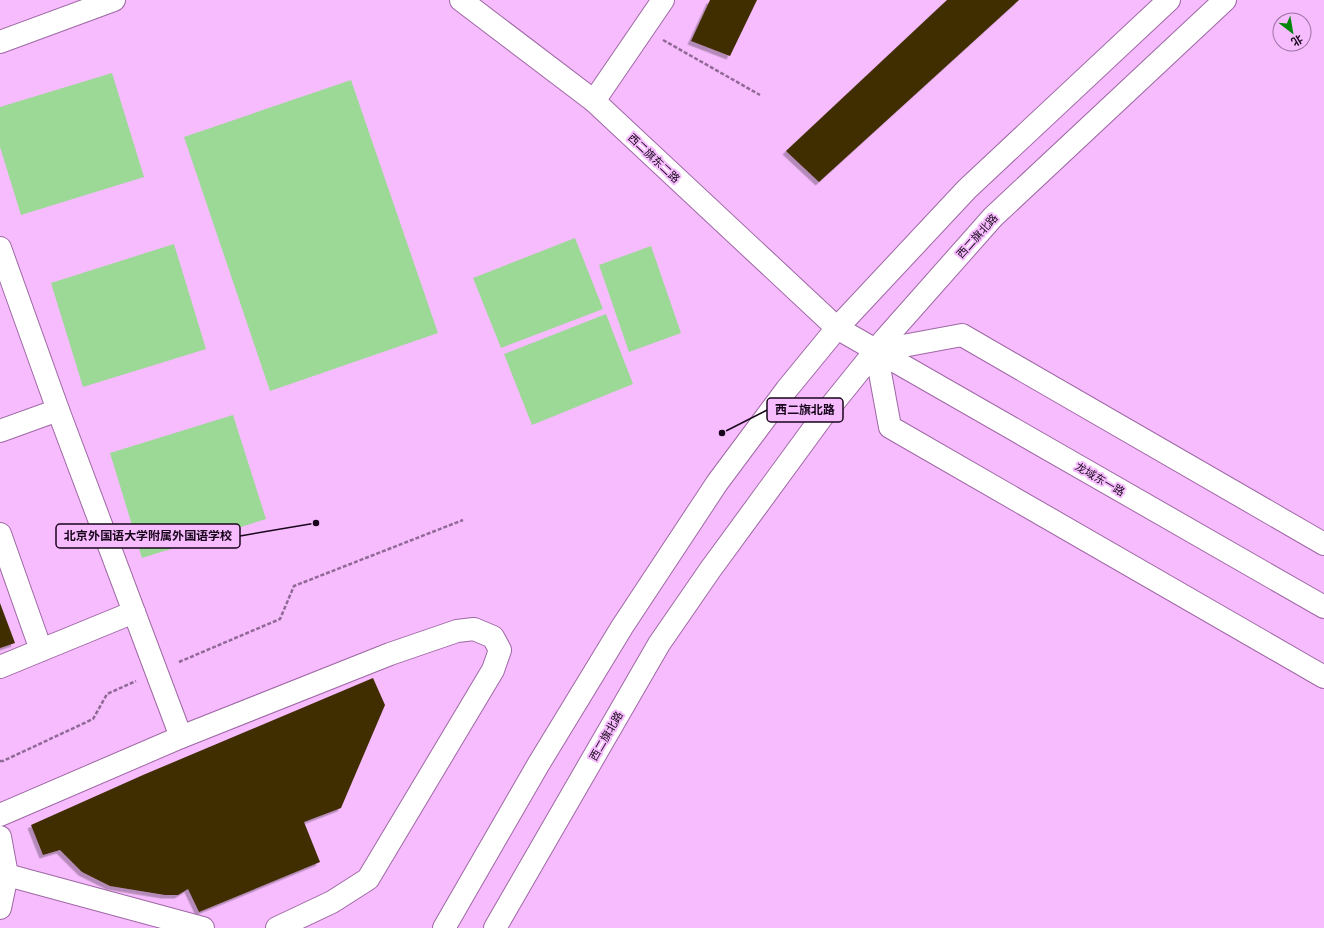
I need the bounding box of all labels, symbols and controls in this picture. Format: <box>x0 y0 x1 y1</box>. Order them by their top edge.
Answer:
north arrow <box>1272 12 1312 52</box>
text: 北 <box>1289 33 1305 49</box>
street label: 西二旗东二路 <box>626 131 682 185</box>
street label: 西二旗北路 <box>954 212 1000 260</box>
callout: 西二旗北路 <box>767 398 843 422</box>
text: 西二旗北路 <box>775 403 835 417</box>
street label: 龙域东一路 <box>1073 460 1127 498</box>
callout: 北京外国语大学附属外国语学校 <box>56 524 240 548</box>
text: 北京外国语大学附属外国语学校 <box>64 529 232 543</box>
street label: 西二旗北路 <box>587 709 625 763</box>

